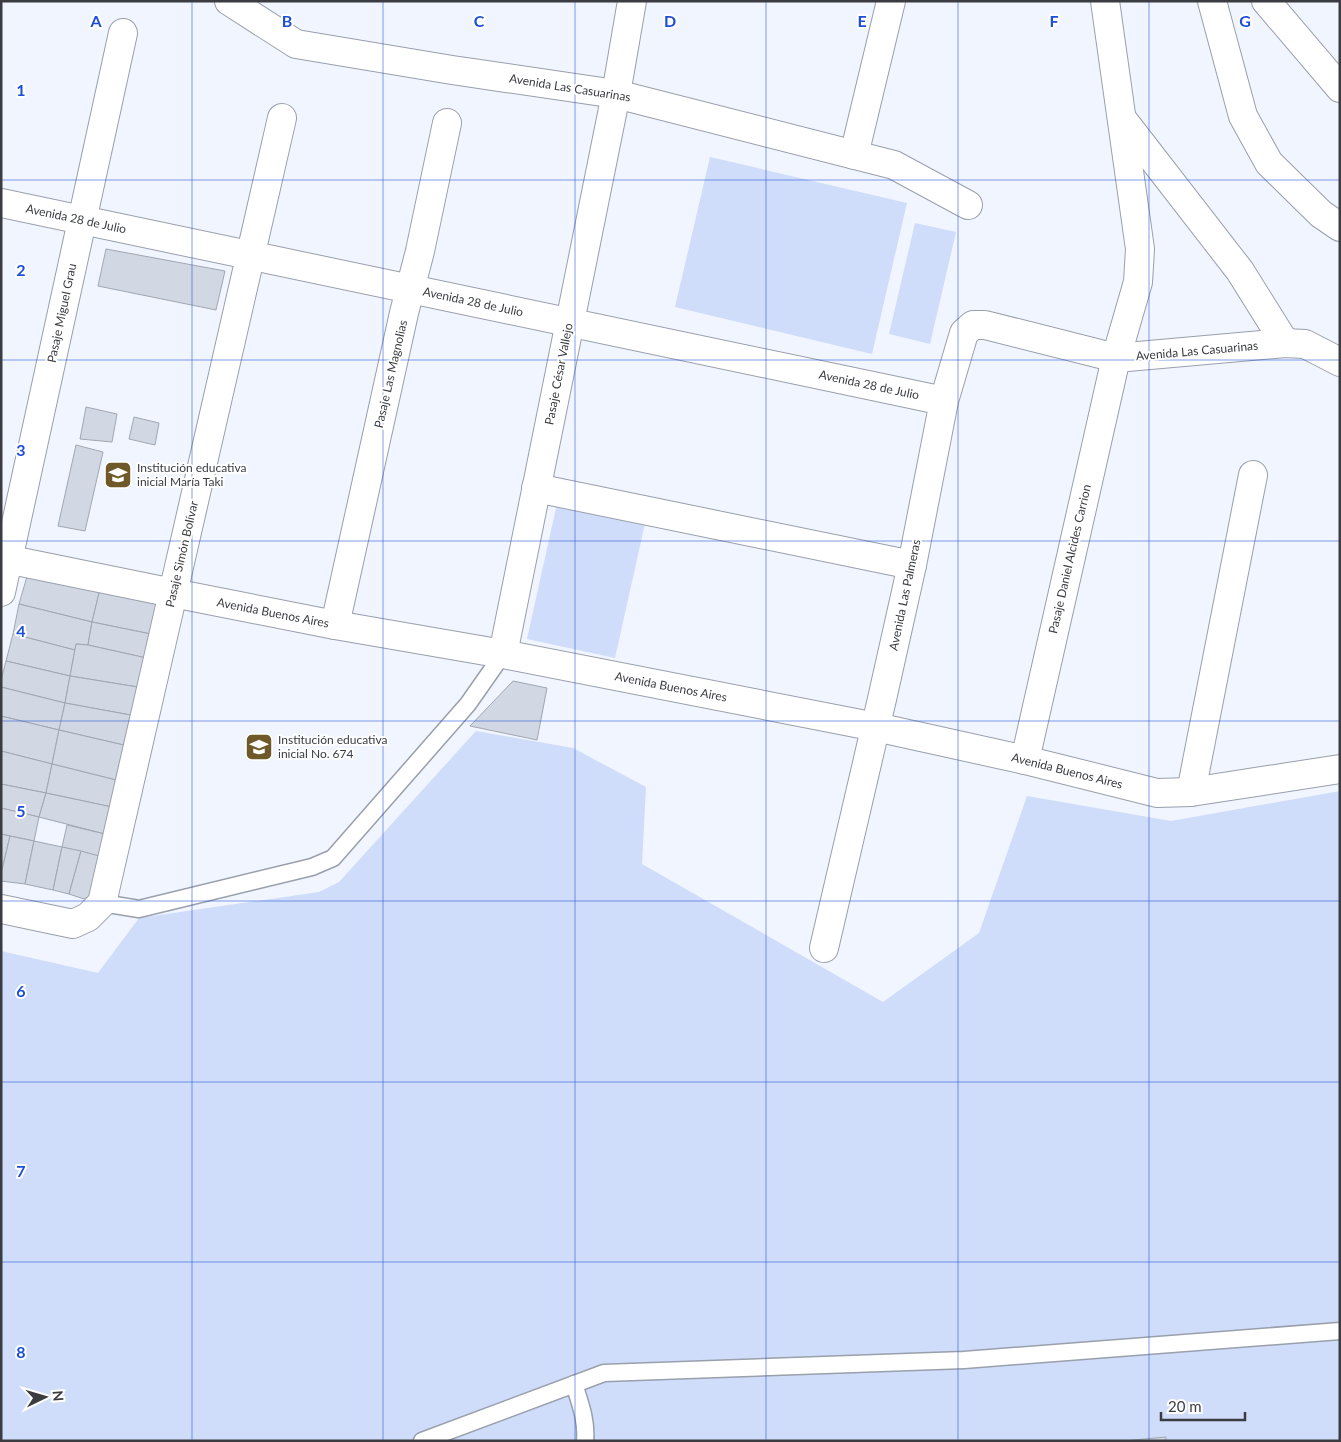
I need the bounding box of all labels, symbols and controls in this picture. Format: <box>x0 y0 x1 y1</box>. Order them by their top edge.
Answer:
text: A <box>89 11 102 30</box>
text: B <box>282 11 292 30</box>
text: C <box>474 11 485 30</box>
text: D <box>664 11 676 30</box>
text: E <box>857 11 867 30</box>
text: F <box>1049 11 1059 30</box>
text: G <box>1239 11 1251 30</box>
street label: Avenida Las Casuarinas <box>508 71 632 105</box>
text: 1 <box>16 80 26 99</box>
street label: Avenida 28 de Julio <box>25 201 128 237</box>
text: 2 <box>16 260 26 279</box>
street label: Pasaje Miguel Grau <box>44 262 79 364</box>
street label: Avenida 28 de Julio <box>422 284 525 320</box>
street label: Pasaje Las Magnolias <box>371 318 410 429</box>
street label: Pasaje César Vallejo <box>541 322 576 426</box>
street label: Avenida Las Casuarinas <box>1135 338 1259 363</box>
street label: Avenida 28 de Julio <box>818 367 921 403</box>
text: 3 <box>16 440 26 459</box>
school or university icon: Institución educativa inicial María Taki <box>103 460 133 490</box>
place label: Institución educativa inicial María Taki <box>137 460 247 489</box>
street label: Pasaje Daniel Alcides Carrion <box>1045 483 1094 635</box>
street label: Pasaje Simón Bolívar <box>162 499 201 609</box>
street label: Avenida Las Palmeras <box>885 538 924 652</box>
street label: Avenida Buenos Aires <box>216 594 330 631</box>
text: 4 <box>16 621 26 640</box>
street label: Avenida Buenos Aires <box>614 668 728 705</box>
school or university icon: Institución educativa inicial No. 674 <box>244 732 274 762</box>
place label: Institución educativa inicial No. 674 <box>278 732 388 761</box>
street label: Avenida Buenos Aires <box>1010 749 1124 792</box>
text: 5 <box>16 801 26 820</box>
text: 6 <box>16 981 26 1000</box>
text: 7 <box>16 1161 26 1180</box>
text: 8 <box>16 1342 26 1361</box>
north arrow <box>20 1372 70 1422</box>
text: N <box>50 1390 67 1402</box>
scale bar <box>1161 1390 1245 1422</box>
text: 20 m <box>1168 1397 1202 1415</box>

